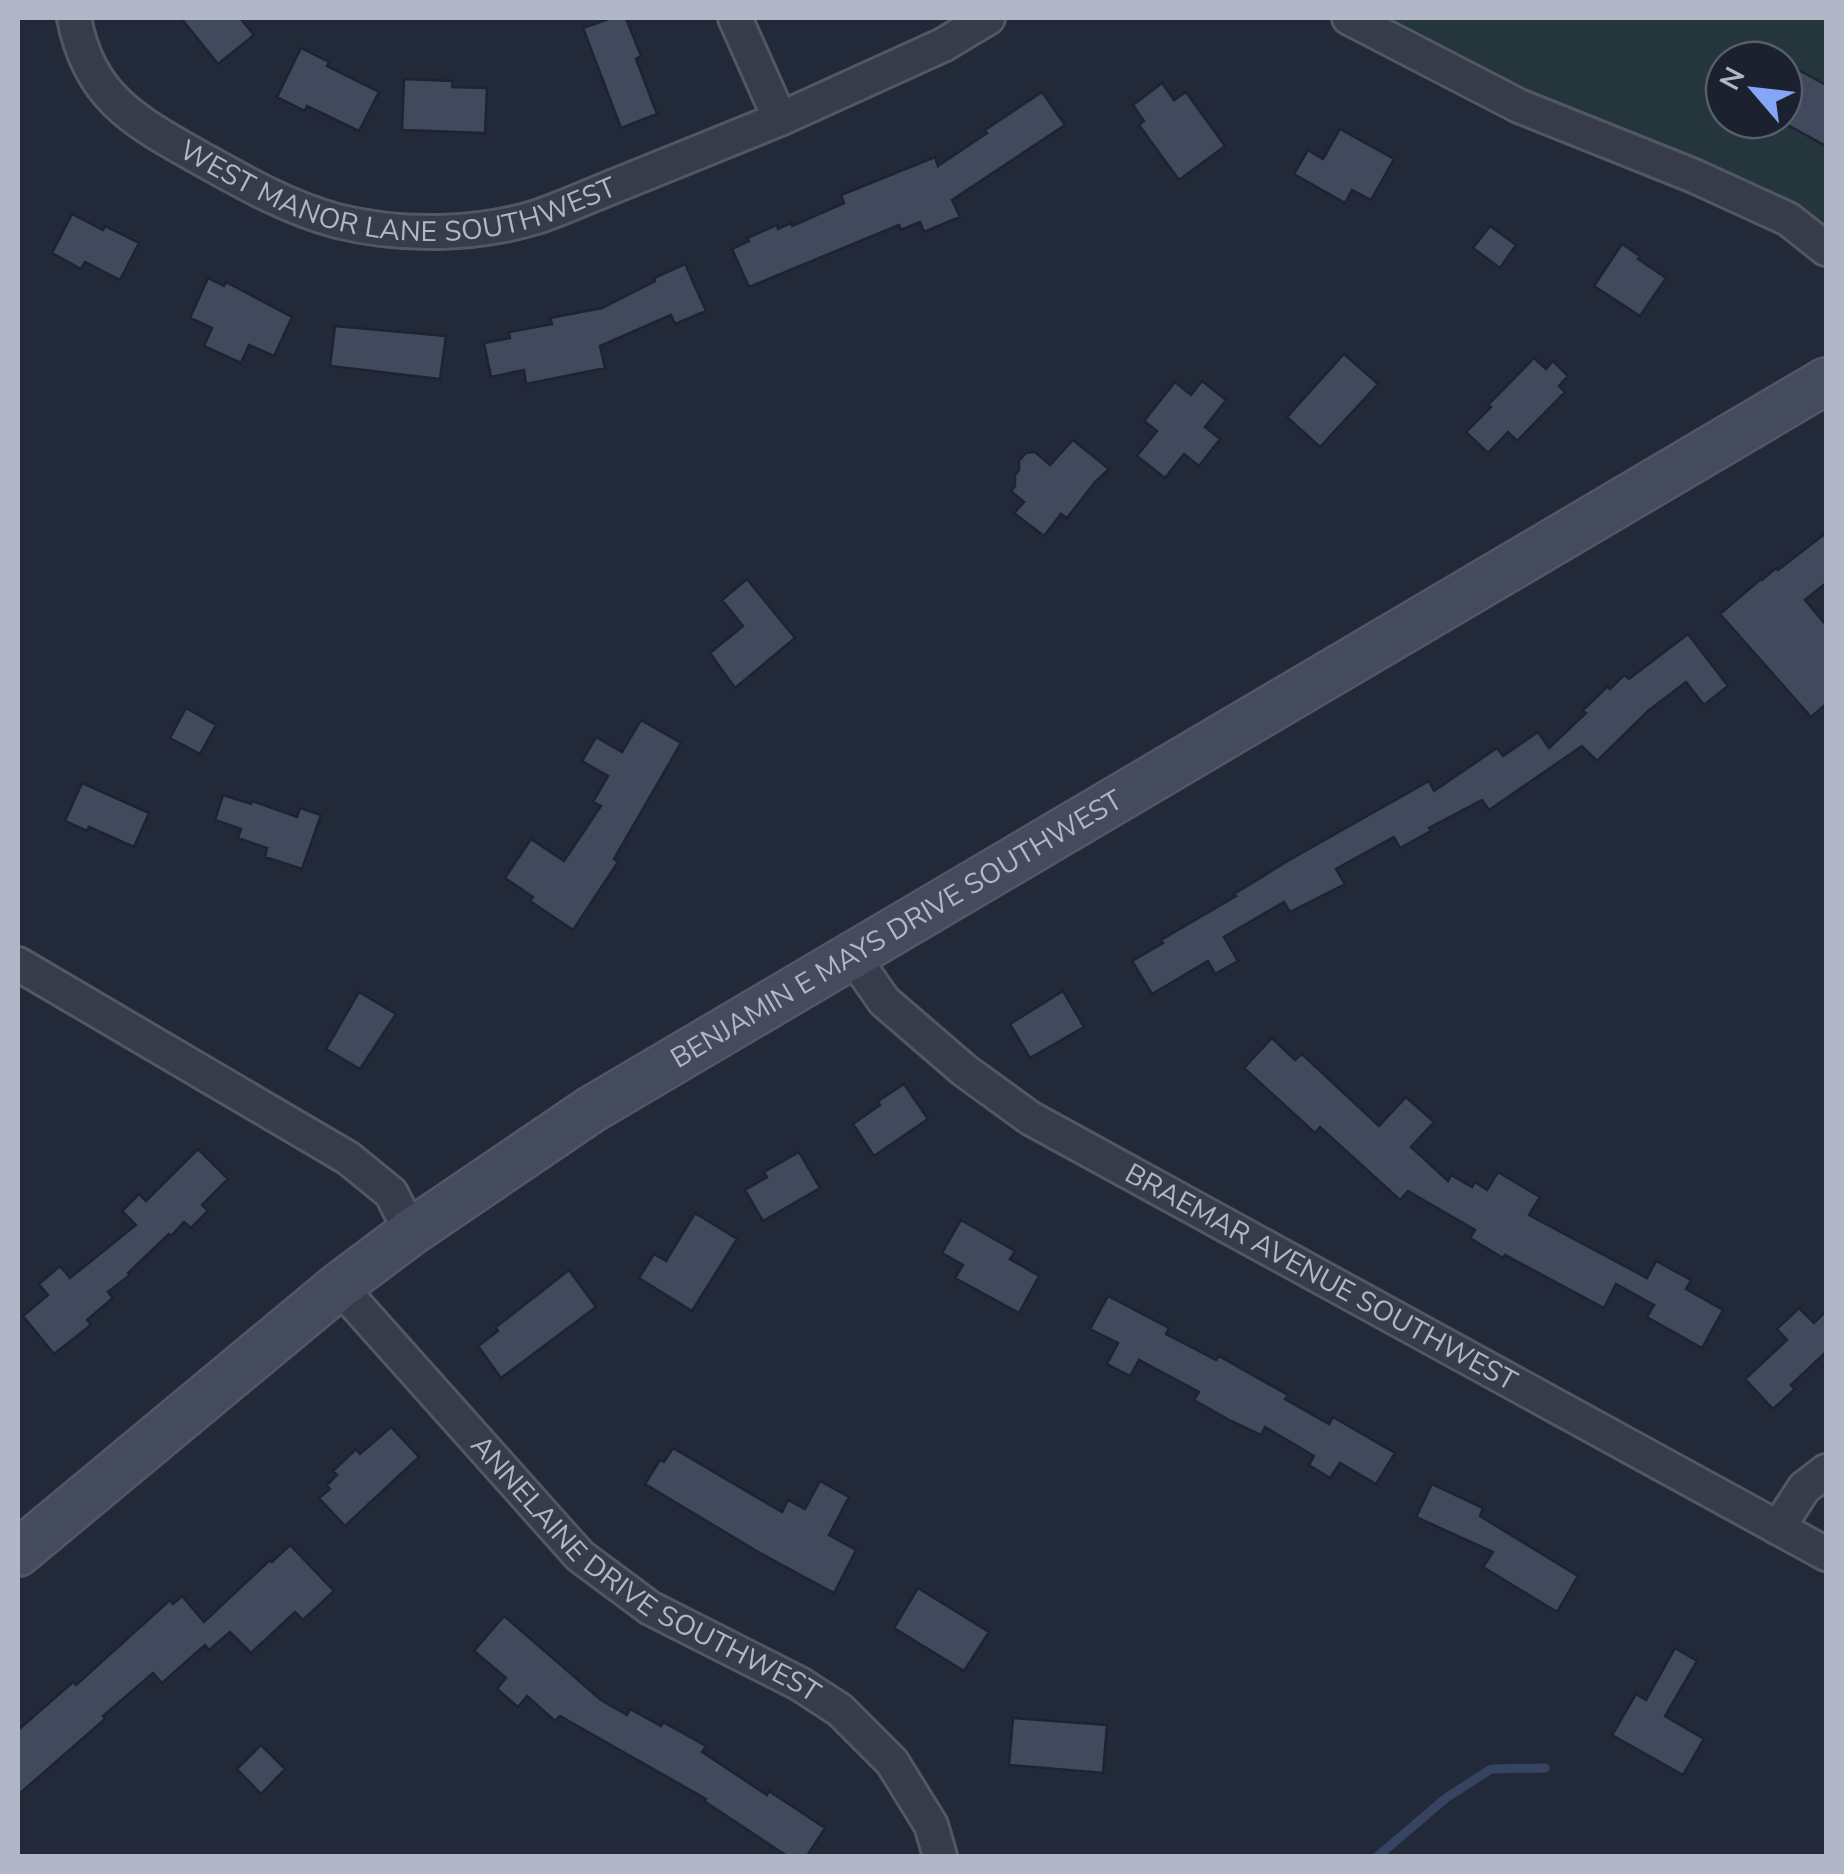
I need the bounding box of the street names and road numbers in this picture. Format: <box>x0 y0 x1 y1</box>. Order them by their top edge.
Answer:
street label: WEST MANOR LANE SOUTHWEST <box>173 131 622 251</box>
street label: BENJAMIN E MAYS DRIVE SOUTHWEST <box>664 781 1130 1077</box>
street label: BRAEMAR AVENUE SOUTHWEST <box>1118 1155 1524 1400</box>
street label: ANNELAINE DRIVE SOUTHWEST <box>462 1427 828 1711</box>

